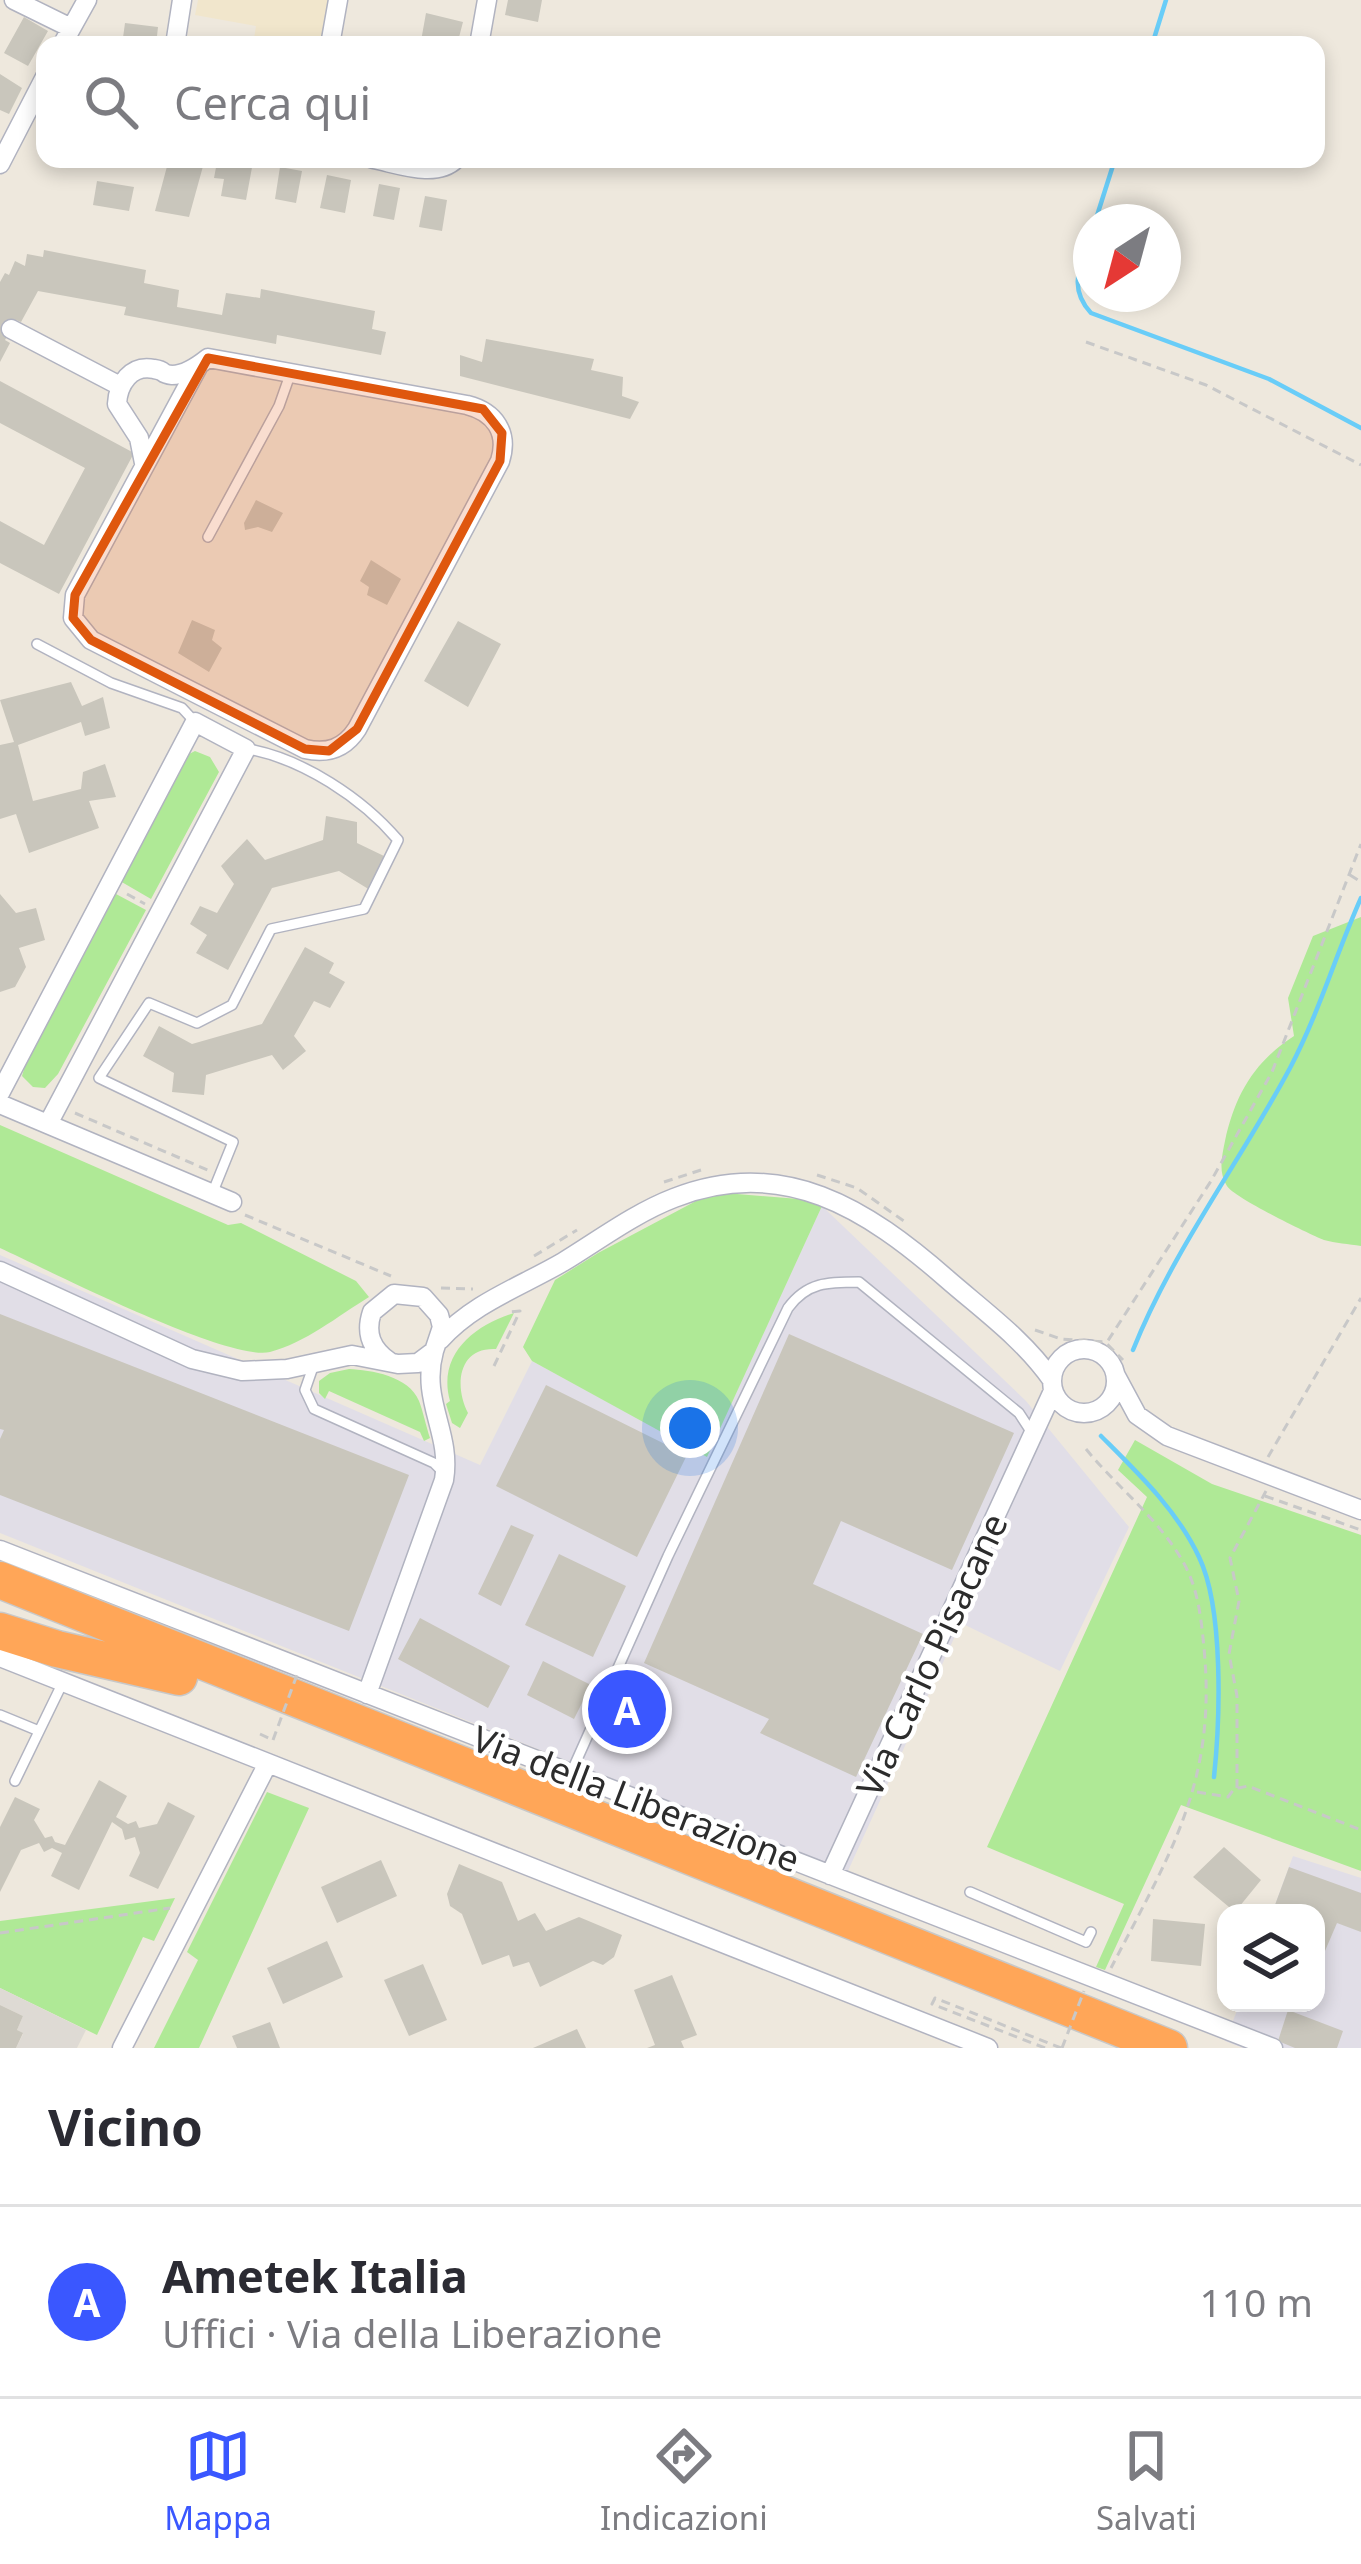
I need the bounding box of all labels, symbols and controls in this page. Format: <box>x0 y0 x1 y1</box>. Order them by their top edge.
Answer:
search box <box>36 36 1325 168</box>
icon: search <box>78 69 144 135</box>
text: Cerca qui <box>174 72 371 133</box>
north arrow <box>1073 204 1181 312</box>
your location <box>660 1398 720 1458</box>
street label: Via Carlo Pisacane <box>844 1505 1019 1804</box>
pin: A <box>588 1664 666 1754</box>
street label: Via della Liberazione <box>466 1714 807 1883</box>
map controls <box>1217 1904 1325 2012</box>
button: layers <box>1217 1904 1325 2012</box>
text: Vicino <box>48 2091 203 2161</box>
text: Ametek Italia <box>162 2245 468 2306</box>
text: A <box>74 2275 101 2328</box>
text: 110 m <box>1199 2275 1313 2328</box>
text: Uffici · Via della Liberazione <box>162 2306 662 2359</box>
tab: Mappa <box>164 2423 272 2540</box>
tab: Indicazioni <box>600 2423 768 2540</box>
tab: Salvati <box>1096 2423 1197 2540</box>

